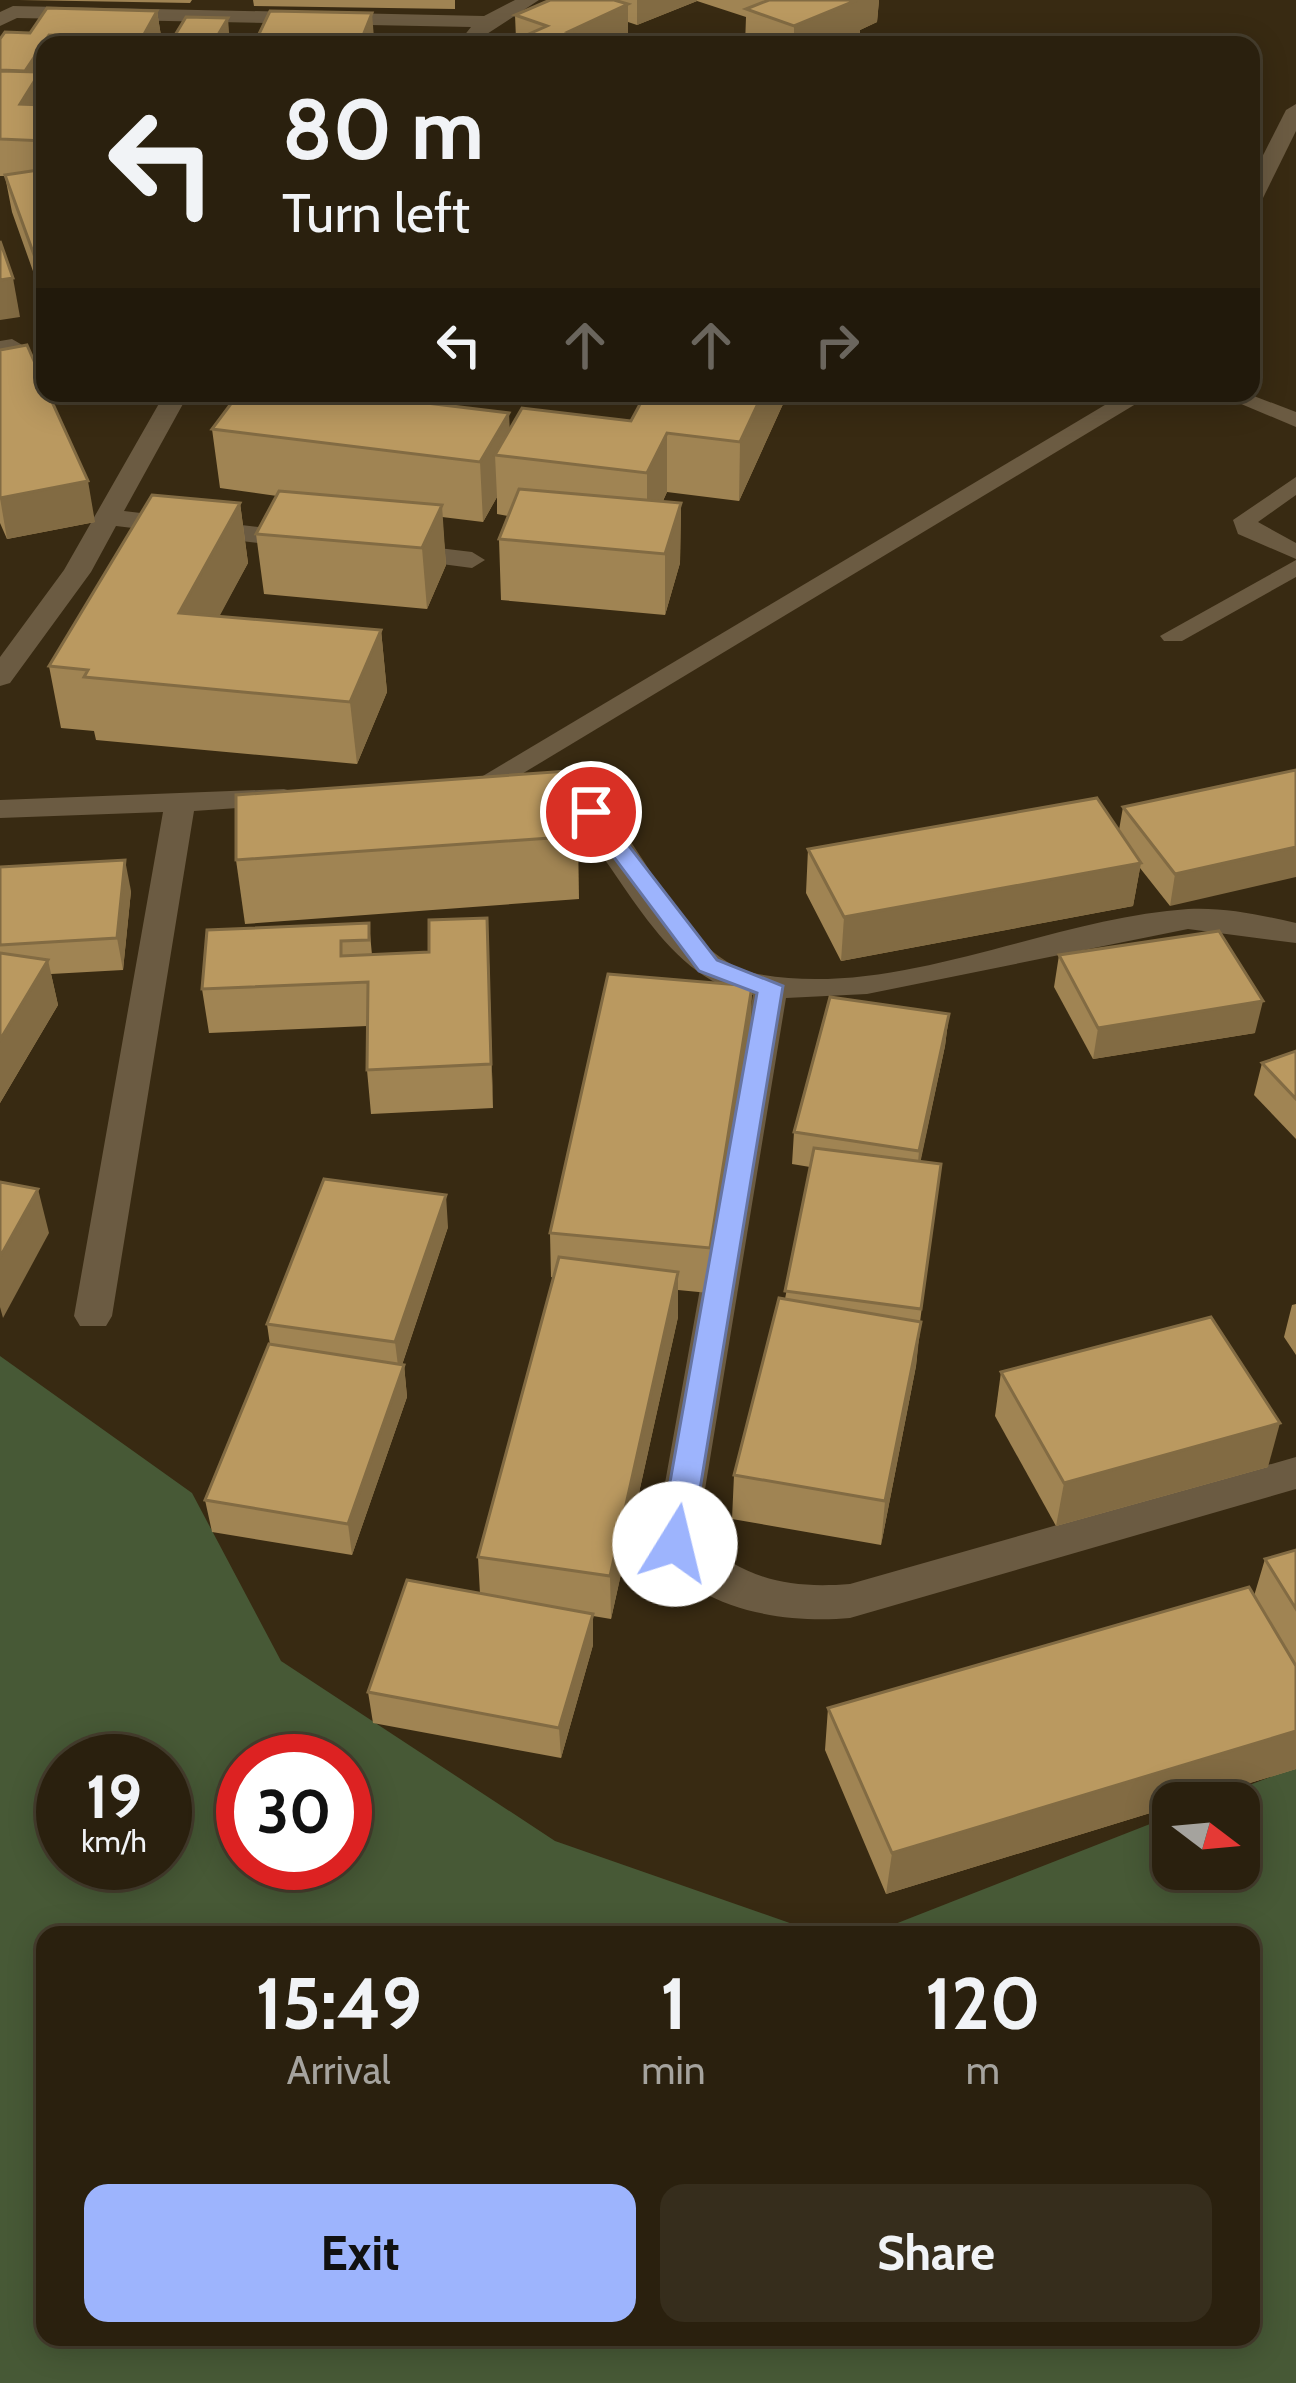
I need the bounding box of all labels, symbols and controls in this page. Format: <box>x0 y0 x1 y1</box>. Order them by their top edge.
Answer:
text: 80 m <box>282 78 484 180</box>
icon: left <box>84 84 240 240</box>
text: Turn left <box>282 180 470 246</box>
icon: left <box>426 312 492 378</box>
icon: ahead <box>552 312 618 378</box>
icon: ahead <box>678 312 744 378</box>
icon: right <box>804 312 870 378</box>
pin <box>540 761 642 863</box>
icon: arrive <box>558 779 624 845</box>
position arrow <box>612 1481 738 1607</box>
speed limit sign: 30 <box>216 1734 372 1890</box>
text: 19 <box>86 1760 142 1833</box>
north arrow <box>1152 1782 1260 1890</box>
map controls <box>1152 1782 1260 1890</box>
text: km/h <box>81 1823 147 1860</box>
text: 15:49 <box>255 1960 422 2047</box>
text: 1 <box>660 1960 687 2047</box>
text: 120 <box>925 1960 1041 2047</box>
text: Arrival <box>287 2046 391 2094</box>
text: min <box>641 2046 706 2094</box>
text: m <box>966 2046 1000 2094</box>
button: Exit <box>84 2184 636 2322</box>
button: Share <box>660 2184 1212 2322</box>

